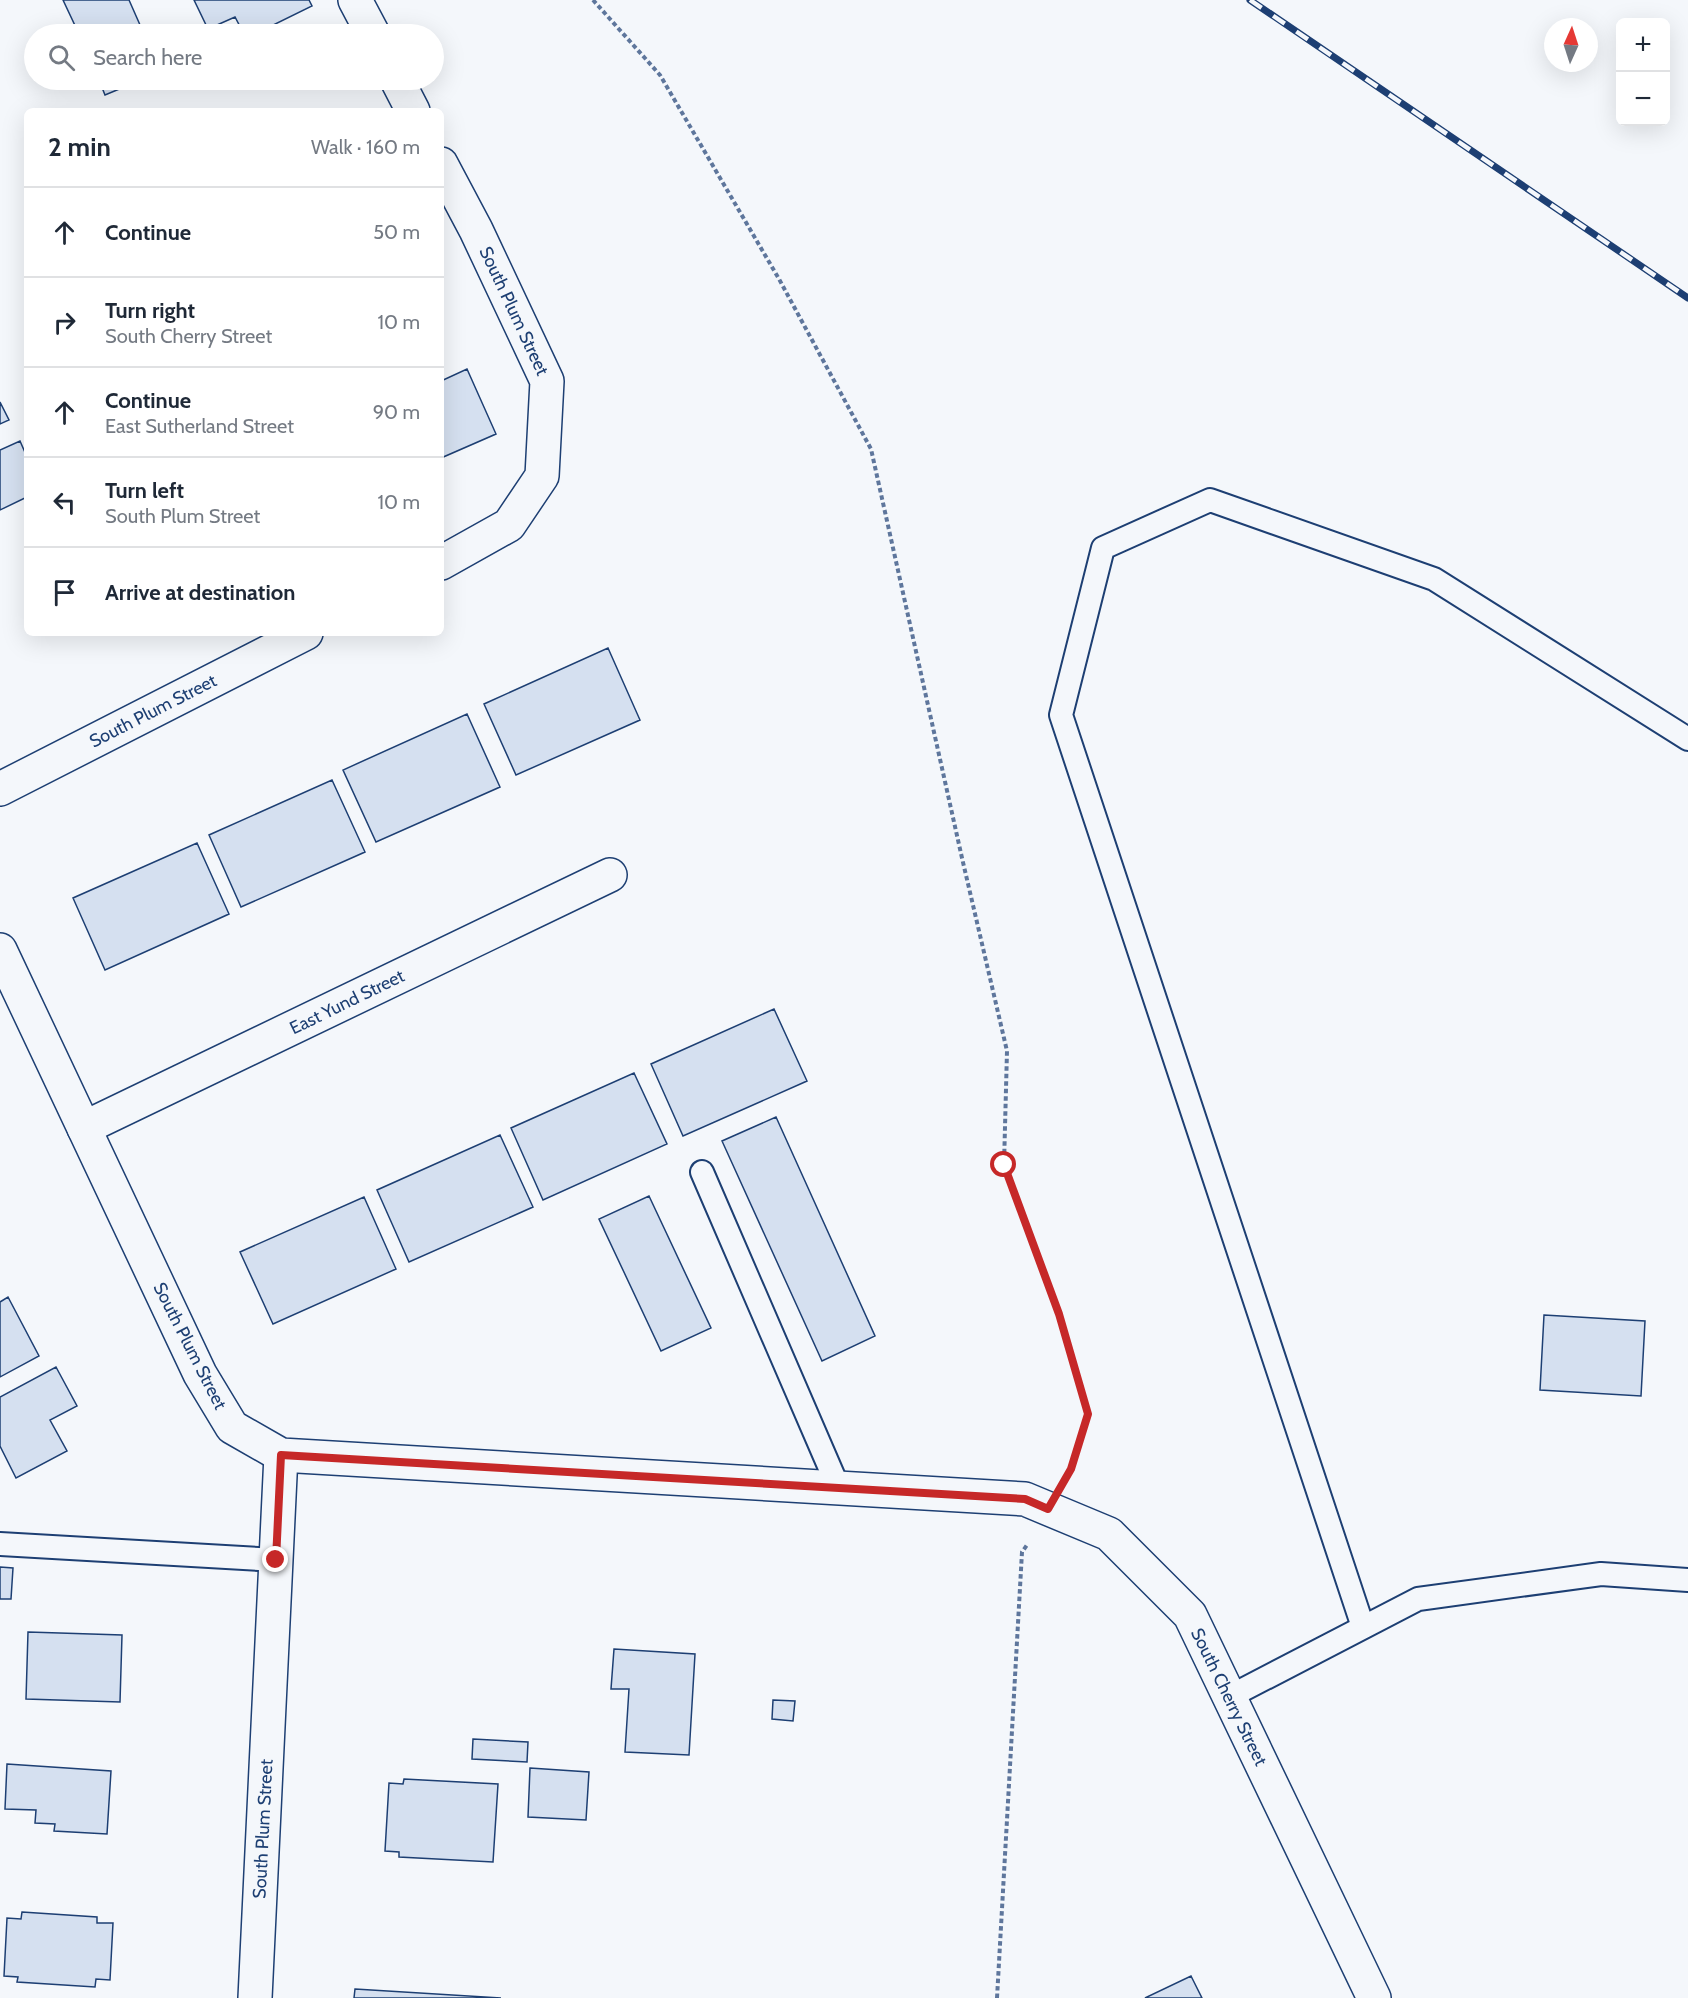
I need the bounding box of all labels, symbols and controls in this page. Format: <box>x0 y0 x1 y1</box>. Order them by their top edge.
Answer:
north arrow <box>1544 18 1598 72</box>
map controls <box>1616 18 1670 126</box>
button: + <box>1616 18 1670 72</box>
search box <box>24 24 444 90</box>
icon: search <box>45 41 78 74</box>
text: Search here <box>93 44 202 71</box>
button: − <box>1616 72 1670 126</box>
text: 2 min <box>48 131 111 163</box>
text: Walk · 160 m <box>311 135 420 159</box>
icon: ahead <box>48 216 81 249</box>
text: Continue <box>105 219 191 246</box>
text: 50 m <box>373 220 420 244</box>
street label: South Plum Street <box>475 243 553 379</box>
text: Turn right <box>105 297 195 324</box>
icon: right <box>48 306 81 339</box>
text: 10 m <box>377 310 420 334</box>
text: South Cherry Street <box>105 324 272 348</box>
text: Continue <box>105 387 191 414</box>
icon: ahead <box>48 396 81 429</box>
text: 90 m <box>373 400 420 424</box>
text: East Sutherland Street <box>105 414 294 438</box>
text: Turn left <box>105 477 184 504</box>
icon: left <box>48 486 81 519</box>
text: 10 m <box>377 490 420 514</box>
text: South Plum Street <box>105 504 260 528</box>
icon: arrive <box>48 576 81 609</box>
text: Arrive at destination <box>105 579 295 606</box>
street label: South Plum Street <box>86 669 220 753</box>
street label: East Yund Street <box>286 965 408 1039</box>
route start <box>990 1151 1016 1177</box>
street label: South Plum Street <box>148 1279 232 1413</box>
route end <box>262 1546 288 1572</box>
street label: South Cherry Street <box>1186 1625 1272 1769</box>
street label: South Plum Street <box>248 1759 278 1899</box>

